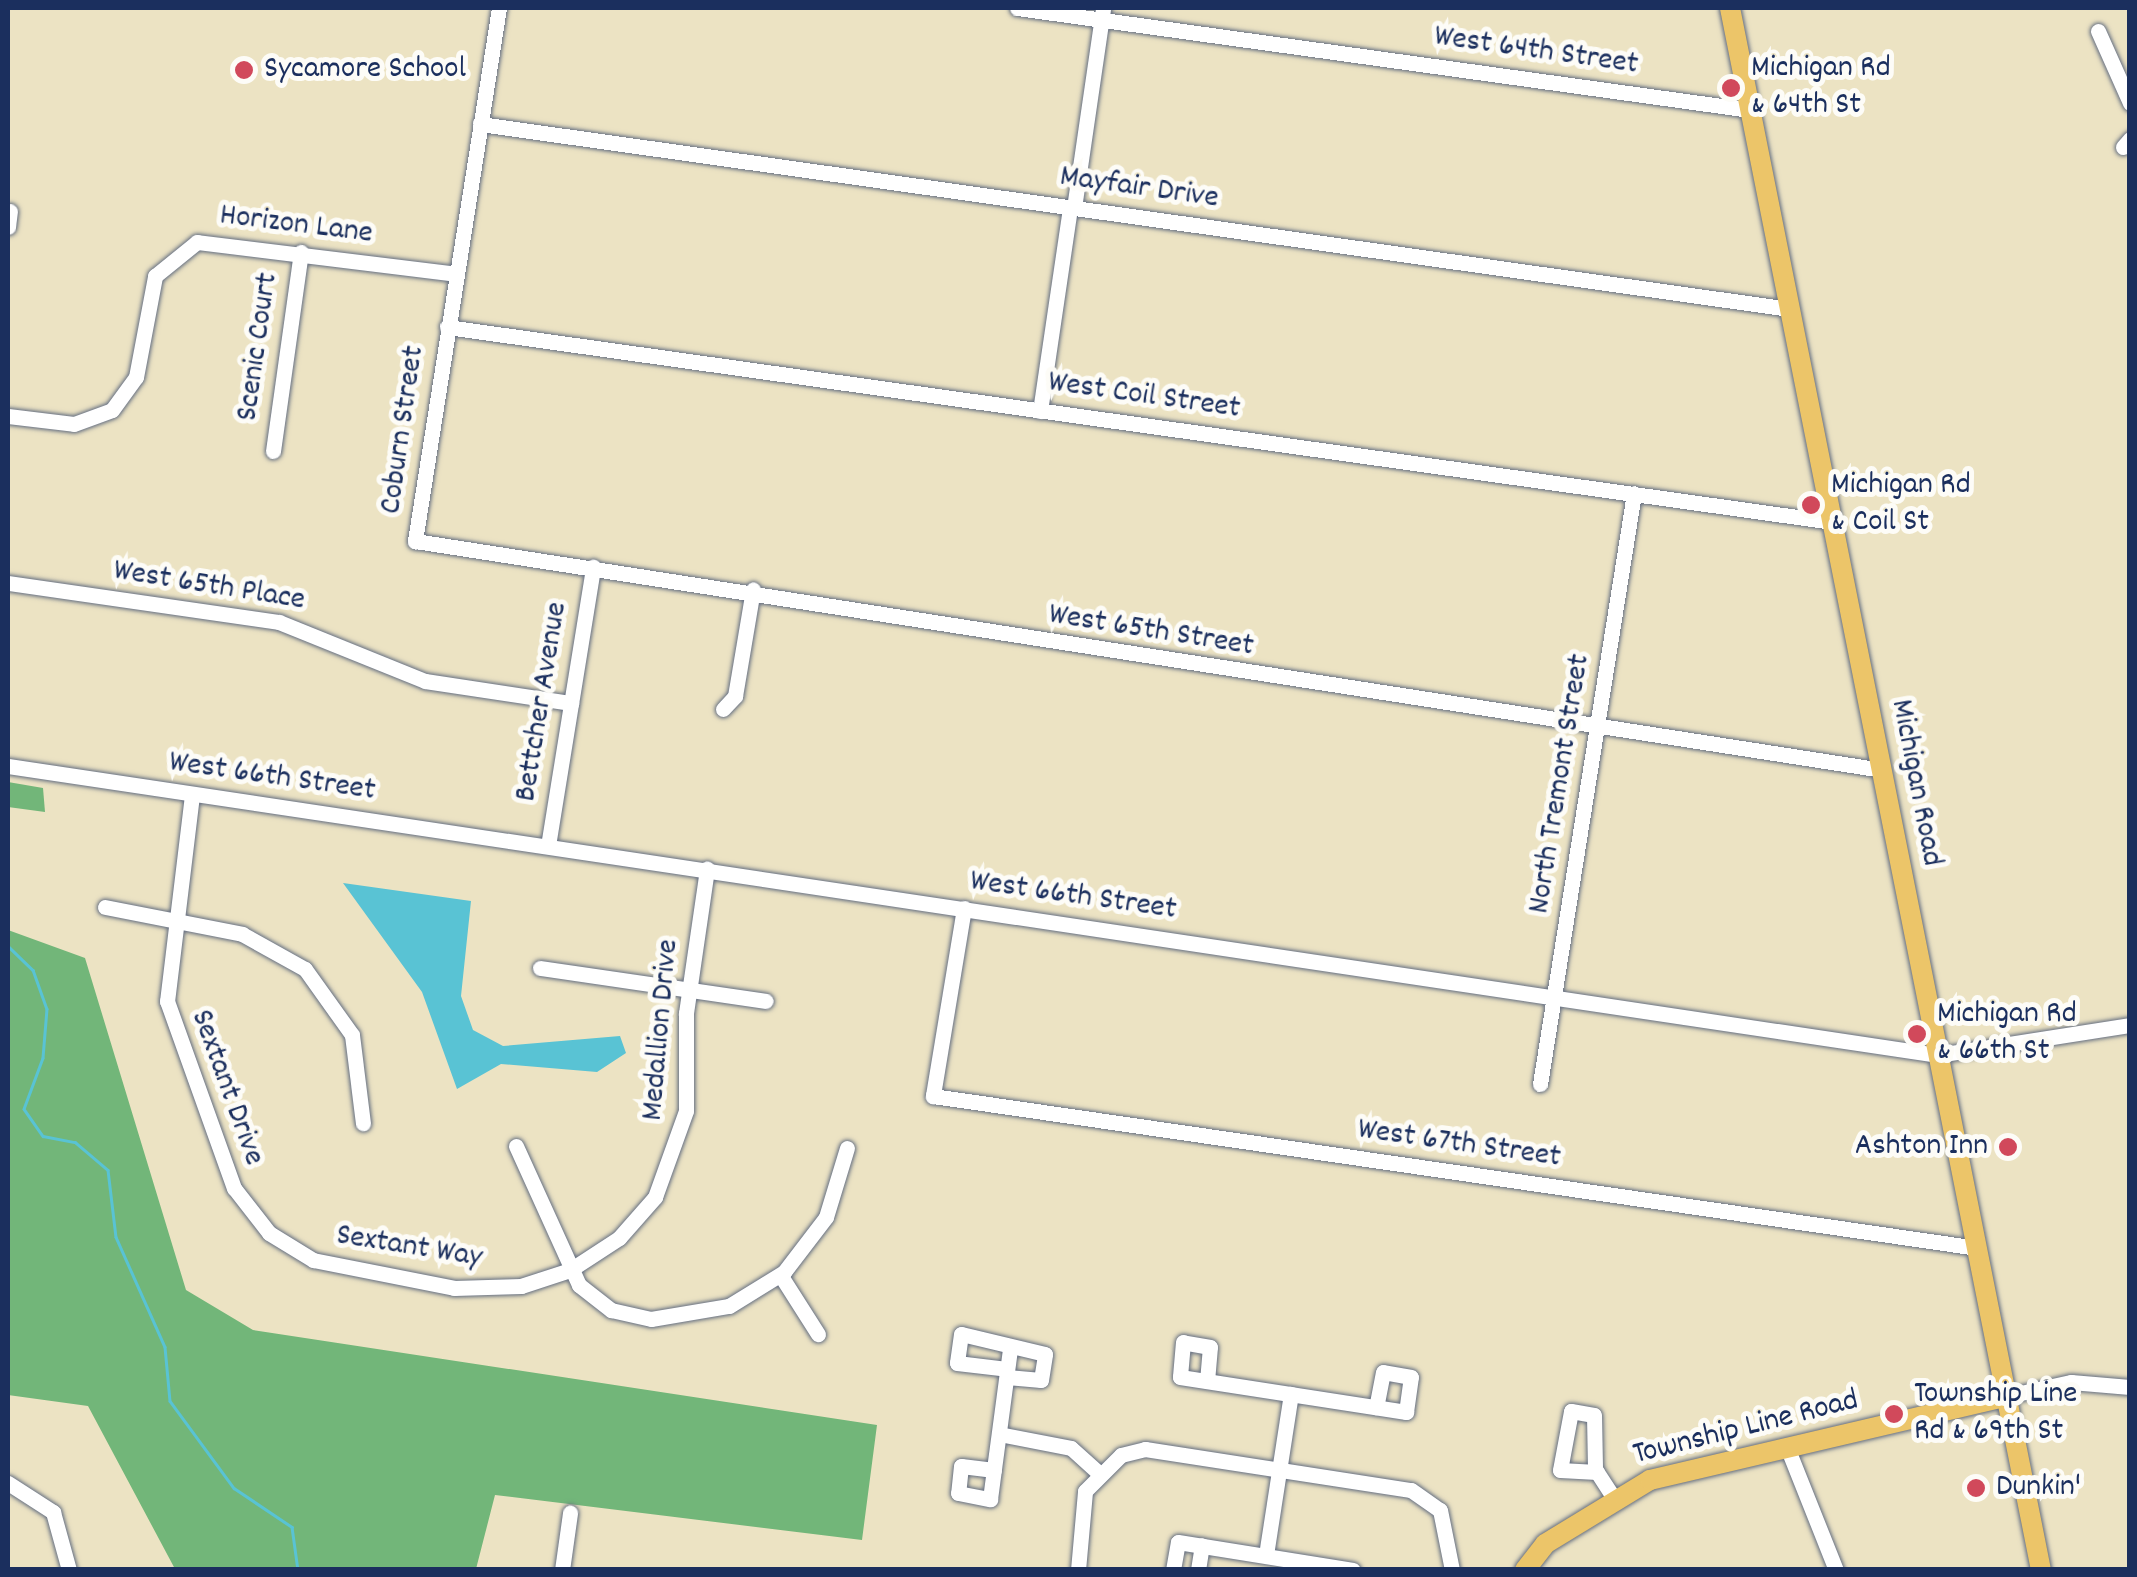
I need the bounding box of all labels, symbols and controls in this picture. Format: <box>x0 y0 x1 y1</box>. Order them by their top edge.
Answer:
street label: West 64th Street <box>1432 19 1640 85</box>
place label: Sycamore School <box>264 51 466 89</box>
place label: Michigan Rd & 64th St <box>1751 51 1891 126</box>
marker: Sycamore School <box>233 59 255 81</box>
marker: Michigan Rd & 64th St <box>1720 77 1742 99</box>
street label: Mayfair Drive <box>1057 159 1221 219</box>
street label: Horizon Lane <box>217 198 375 254</box>
street label: Scenic Court <box>230 270 288 424</box>
street label: Coburn Street <box>373 343 435 517</box>
street label: West Coil Street <box>1045 365 1243 429</box>
place label: Michigan Rd & Coil St <box>1831 468 1971 543</box>
marker: Michigan Rd & Coil St <box>1800 494 1822 516</box>
street label: West 65th Place <box>110 553 308 621</box>
street label: West 65th Street <box>1046 597 1256 667</box>
street label: Bettcher Avenue <box>508 600 578 804</box>
street label: North Tremont Street <box>1522 651 1600 917</box>
street label: Michigan Road <box>1880 696 1950 870</box>
street label: West 66th Street <box>166 745 378 811</box>
street label: West 66th Street <box>967 864 1179 930</box>
street label: Medallion Drive <box>635 938 689 1122</box>
place label: Michigan Rd & 66th St <box>1937 997 2077 1072</box>
street label: Sextant Drive <box>180 1005 272 1171</box>
marker: Michigan Rd & 66th St <box>1906 1023 1928 1045</box>
street label: West 67th Street <box>1355 1112 1563 1178</box>
place label: Ashton Inn <box>1855 1128 1988 1166</box>
marker: Ashton Inn <box>1997 1136 2019 1158</box>
street label: Sextant Way <box>333 1218 485 1278</box>
place label: Township Line Rd & 69th St <box>1914 1377 2077 1452</box>
street label: Township Line Road <box>1629 1382 1863 1476</box>
marker: Township Line Rd & 69th St <box>1883 1403 1905 1425</box>
place label: Dunkin' <box>1996 1469 2081 1507</box>
marker: Dunkin' <box>1965 1477 1987 1499</box>

